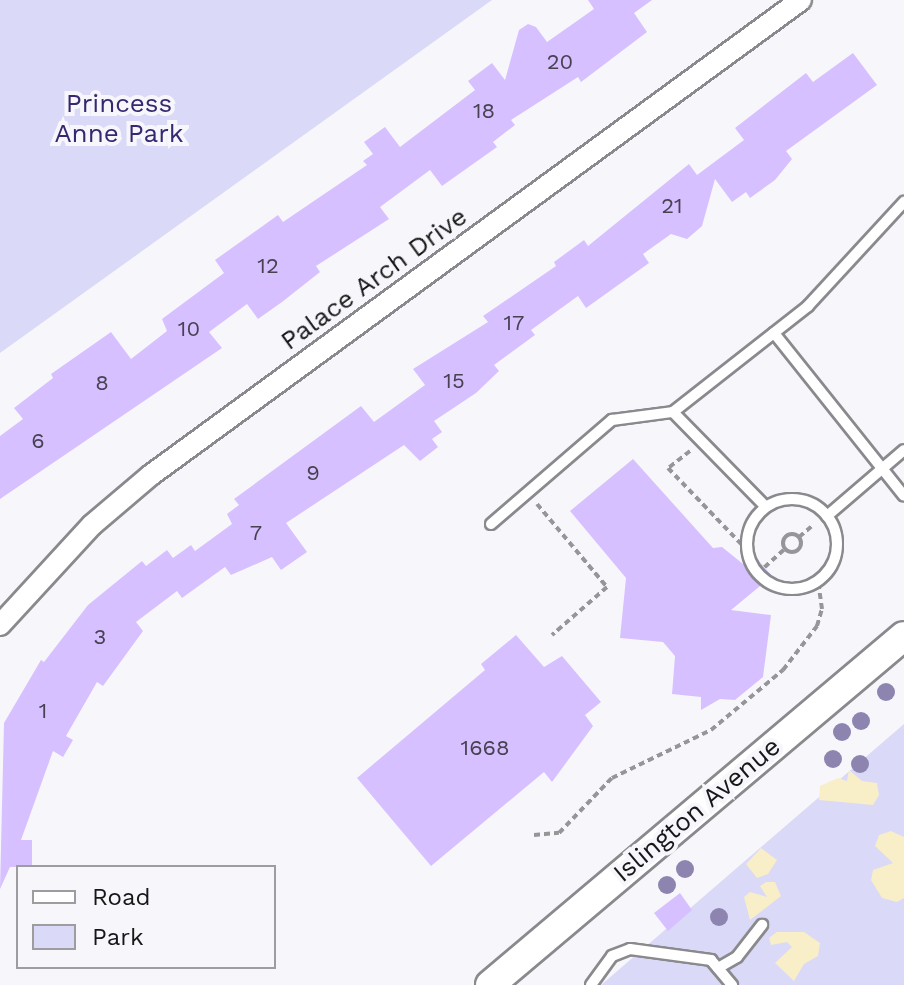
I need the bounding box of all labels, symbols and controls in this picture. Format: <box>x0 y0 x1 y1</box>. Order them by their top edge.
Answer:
house number: 20 <box>547 49 573 75</box>
park label: Princess Anne Park <box>54 88 184 150</box>
house number: 18 <box>473 98 495 124</box>
house number: 21 <box>661 193 683 219</box>
street label: Palace Arch Drive <box>275 201 473 357</box>
house number: 12 <box>257 253 279 279</box>
house number: 17 <box>504 310 524 336</box>
house number: 10 <box>178 316 200 342</box>
house number: 15 <box>443 368 465 394</box>
house number: 8 <box>95 370 109 396</box>
house number: 6 <box>31 428 45 454</box>
house number: 9 <box>306 460 320 486</box>
house number: 7 <box>250 520 262 546</box>
house number: 3 <box>94 624 106 650</box>
house number: 1 <box>39 698 47 724</box>
street label: Islington Avenue <box>607 731 787 889</box>
house number: 1668 <box>461 735 509 761</box>
legend <box>16 865 276 969</box>
text: Road <box>92 883 151 911</box>
text: Park <box>92 923 144 951</box>

